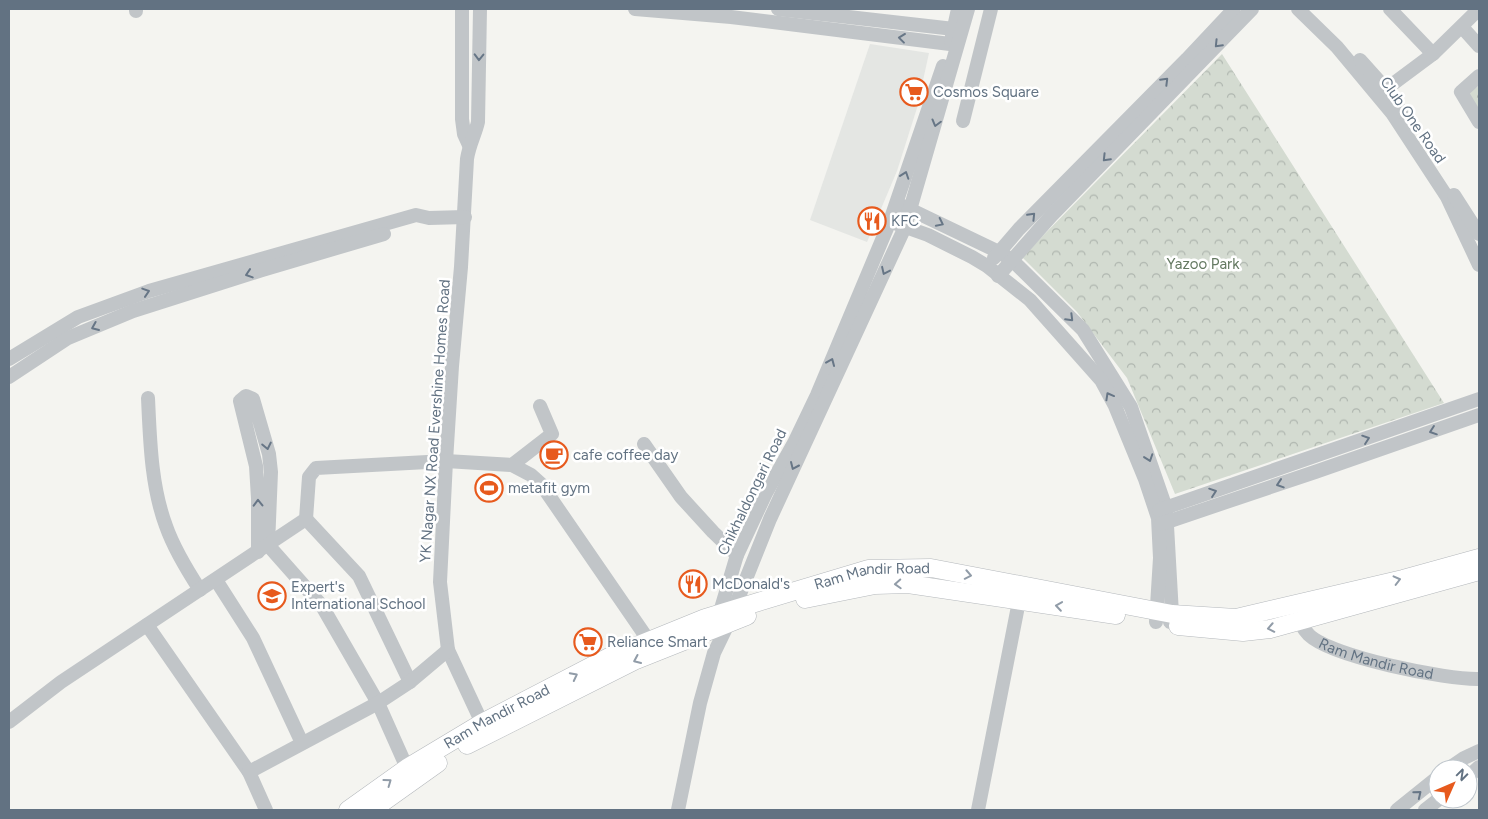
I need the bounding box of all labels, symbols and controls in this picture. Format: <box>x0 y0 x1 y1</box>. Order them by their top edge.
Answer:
one-way arrow <box>898 33 906 44</box>
one-way arrow <box>1215 38 1224 47</box>
one-way arrow <box>474 54 484 62</box>
street label: Club One Road <box>1377 73 1449 167</box>
supermarket icon: Cosmos Square <box>899 77 929 107</box>
one-way arrow <box>1159 77 1168 86</box>
place label: Cosmos Square <box>933 83 1039 101</box>
one-way arrow <box>931 119 942 127</box>
one-way arrow <box>1103 152 1112 161</box>
one-way arrow <box>899 171 909 180</box>
restaurant icon: KFC <box>857 206 887 236</box>
place label: KFC <box>891 212 919 230</box>
one-way arrow <box>1026 213 1035 222</box>
one-way arrow <box>935 217 944 227</box>
park label: Yazoo Park <box>1167 255 1240 273</box>
one-way arrow <box>881 266 891 275</box>
one-way arrow <box>245 269 254 279</box>
street label: YK Nagar NX Road Evershine Homes Road <box>416 279 454 563</box>
one-way arrow <box>142 288 150 298</box>
one-way arrow <box>1064 312 1073 321</box>
one-way arrow <box>92 321 100 331</box>
one-way arrow <box>824 358 835 367</box>
one-way arrow <box>1106 393 1116 402</box>
one-way arrow <box>1429 425 1438 435</box>
street label: Chikhaldongari Road <box>714 426 790 558</box>
one-way arrow <box>1361 434 1370 444</box>
cafe icon: cafe coffee day <box>539 440 569 470</box>
one-way arrow <box>261 441 272 450</box>
place label: cafe coffee day <box>573 446 678 464</box>
one-way arrow <box>1143 453 1153 461</box>
one-way arrow <box>790 461 801 470</box>
sports icon: metafit gym <box>474 473 504 503</box>
one-way arrow <box>1276 478 1284 488</box>
place label: metafit gym <box>508 479 590 497</box>
one-way arrow <box>1208 488 1216 498</box>
one-way arrow <box>253 499 263 506</box>
street label: Ram Mandir Road <box>812 559 930 594</box>
restaurant icon: McDonald's <box>678 569 708 599</box>
one-way arrow <box>964 569 973 579</box>
place label: McDonald's <box>712 575 790 593</box>
one-way arrow <box>1392 575 1401 586</box>
place label: Expert's International School <box>291 578 426 613</box>
one-way arrow <box>894 579 902 589</box>
school or university icon: Expert's International School <box>257 581 287 611</box>
one-way arrow <box>1054 601 1063 611</box>
one-way arrow <box>1267 622 1276 633</box>
supermarket icon: Reliance Smart <box>573 627 603 657</box>
place label: Reliance Smart <box>607 633 708 651</box>
street label: Ram Mandir Road <box>1316 634 1435 683</box>
one-way arrow <box>633 653 642 664</box>
one-way arrow <box>569 672 578 682</box>
street label: Ram Mandir Road <box>441 680 553 753</box>
north arrow <box>1428 759 1478 809</box>
text: N <box>1452 765 1472 785</box>
one-way arrow <box>382 779 392 788</box>
one-way arrow <box>1412 790 1421 799</box>

